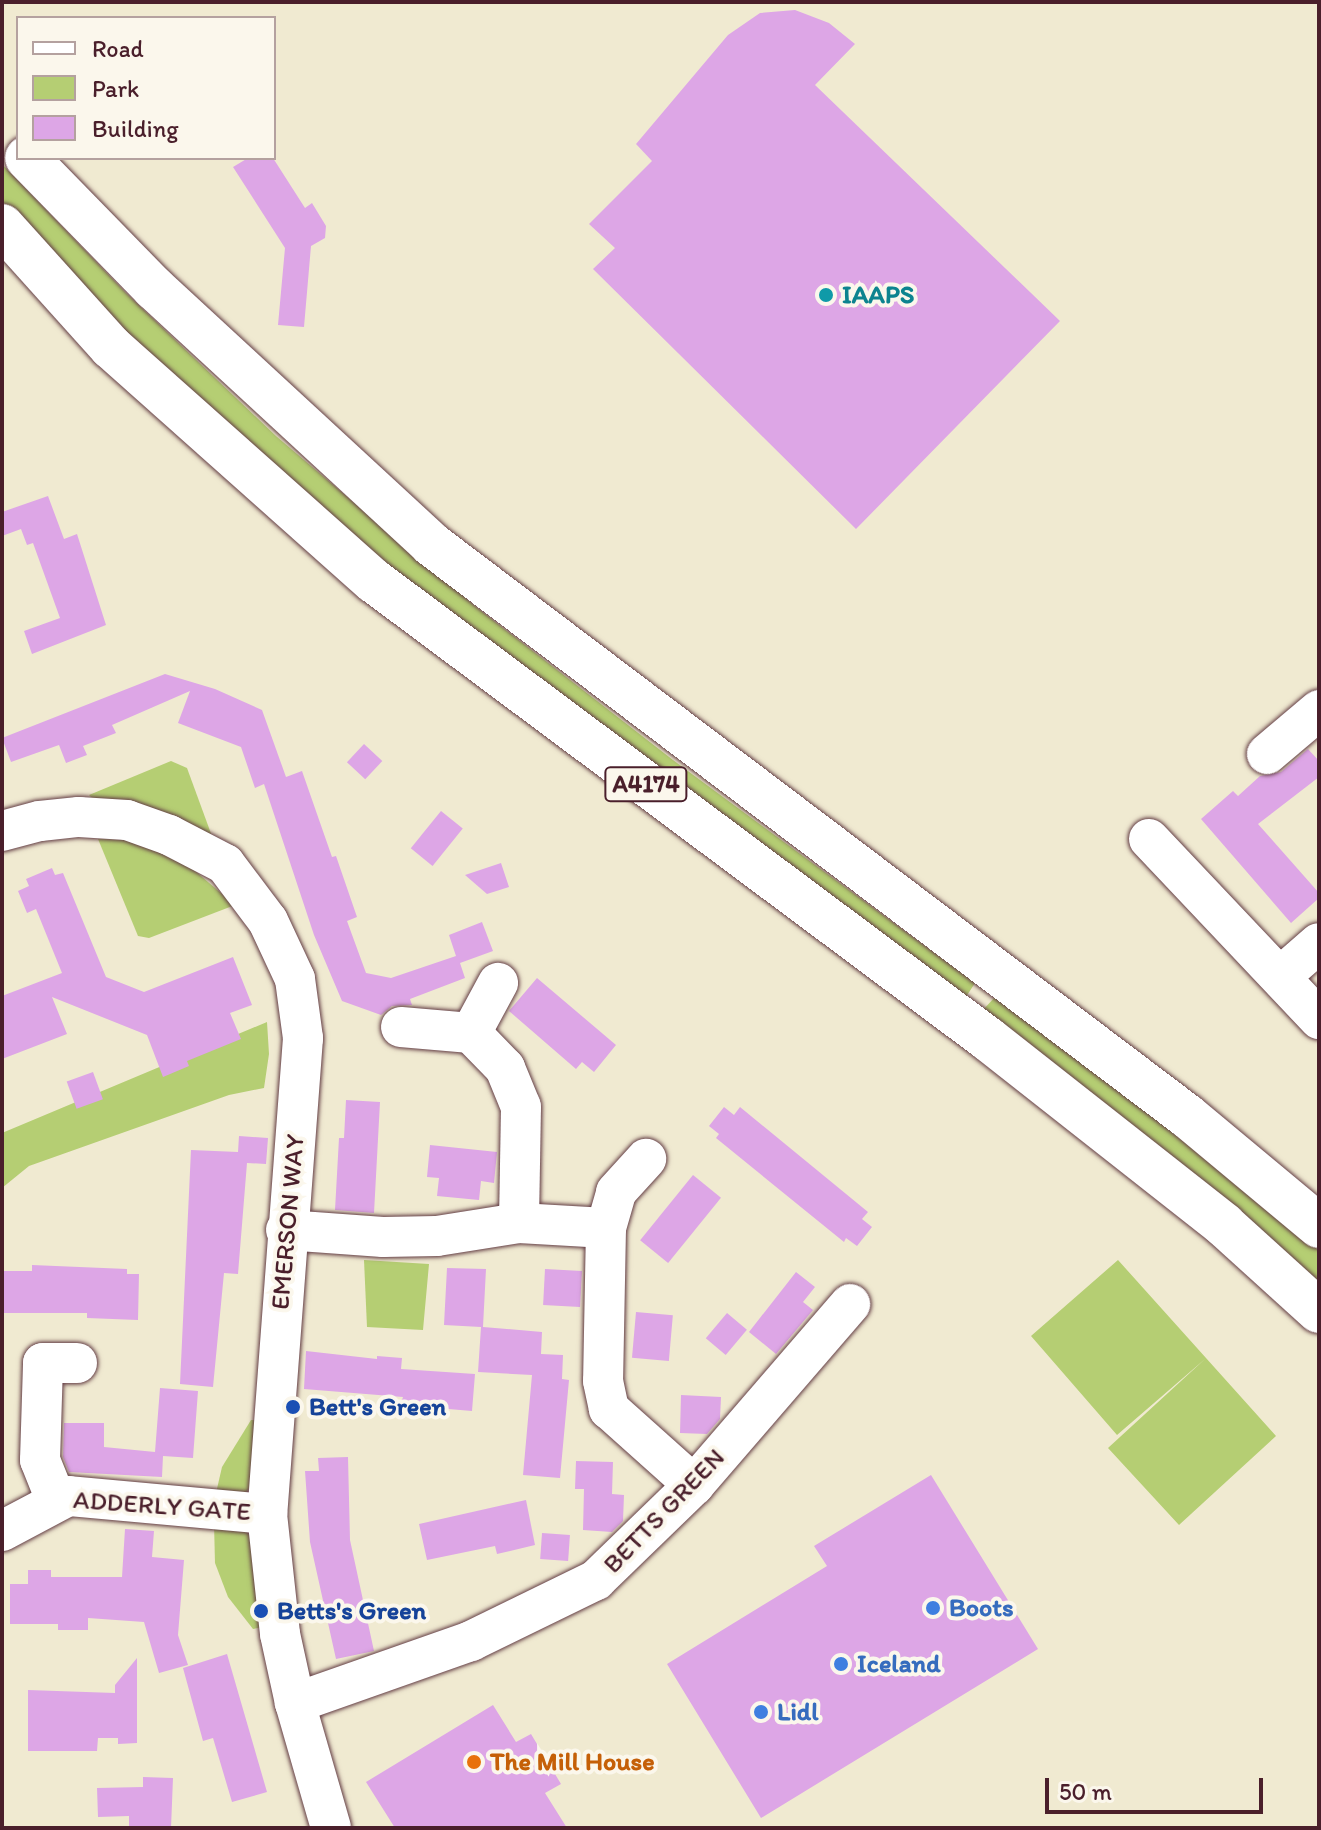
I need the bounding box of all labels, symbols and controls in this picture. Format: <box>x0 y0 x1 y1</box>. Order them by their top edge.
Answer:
legend <box>16 16 276 160</box>
text: Road <box>92 34 144 63</box>
text: Park <box>92 74 139 103</box>
text: Building <box>92 114 179 143</box>
place label: IAAPS <box>842 279 914 311</box>
marker: IAAPS <box>817 286 835 304</box>
road number: A4174 <box>604 764 688 804</box>
street label: EMERSON WAY <box>265 1133 311 1311</box>
place label: Bett's Green <box>309 1391 446 1423</box>
marker: Bett's Green <box>284 1398 302 1416</box>
street label: BETTS GREEN <box>597 1442 731 1580</box>
street label: ADDERLY GATE <box>72 1484 252 1528</box>
place label: Boots <box>949 1592 1014 1624</box>
place label: Betts's Green <box>277 1595 425 1627</box>
marker: Boots <box>924 1599 942 1617</box>
marker: Betts's Green <box>252 1602 270 1620</box>
place label: Iceland <box>857 1648 941 1680</box>
marker: Iceland <box>832 1655 850 1673</box>
place label: Lidl <box>777 1696 818 1728</box>
marker: Lidl <box>752 1703 770 1721</box>
place label: The Mill House <box>490 1746 654 1778</box>
marker: The Mill House <box>465 1753 483 1771</box>
scale bar <box>1049 1762 1267 1812</box>
text: 50 m <box>1059 1777 1112 1806</box>

